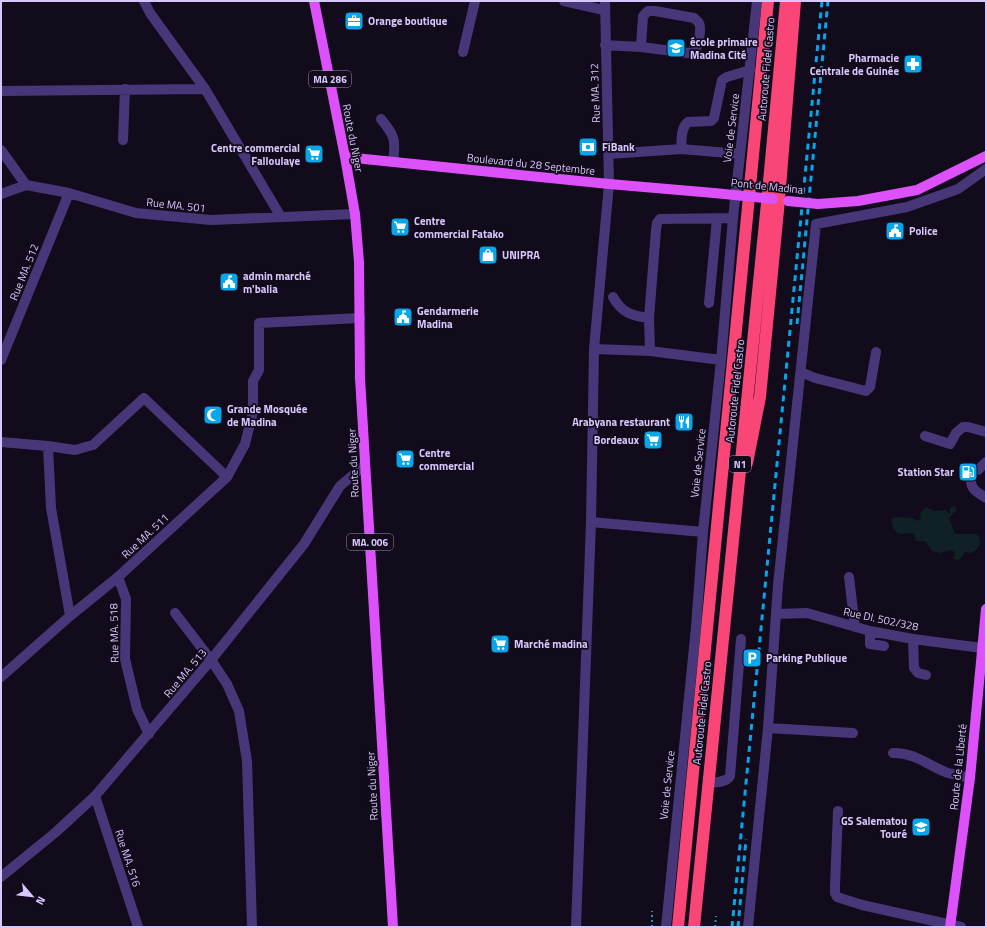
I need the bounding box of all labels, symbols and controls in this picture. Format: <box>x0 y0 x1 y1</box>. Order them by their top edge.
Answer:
office icon: Orange boutique <box>343 10 365 32</box>
place label: Orange boutique <box>368 13 448 29</box>
street label: Autoroute Fidel Castro <box>754 16 779 121</box>
place label: école primaire Madina Cité <box>690 34 758 63</box>
school or university icon: école primaire Madina Cité <box>665 37 687 59</box>
place label: Pharmacie Centrale de Guinée <box>810 50 899 79</box>
pharmacy icon: Pharmacie Centrale de Guinée <box>902 53 924 75</box>
street label: Rue MA. 312 <box>586 63 604 123</box>
road number: MA 286 <box>309 71 351 87</box>
street label: Voie de Service <box>719 92 743 163</box>
street label: Route du Niger <box>339 103 367 174</box>
bank icon: FiBank <box>577 136 599 158</box>
place label: FiBank <box>602 139 635 155</box>
place label: Centre commercial Falloulaye <box>211 140 300 169</box>
supermarket icon: Centre commercial Falloulaye <box>303 143 325 165</box>
street label: Boulevard du 28 Septembre <box>466 149 596 179</box>
street label: Pont de Madina <box>730 174 804 198</box>
street label: Rue MA. 501 <box>146 194 206 216</box>
place label: Centre commercial Fatako <box>414 213 504 242</box>
supermarket icon: Centre commercial Fatako <box>389 216 411 238</box>
public building icon: Police <box>884 220 906 242</box>
place label: Police <box>909 223 938 239</box>
street label: Rue MA. 512 <box>5 241 43 303</box>
shop icon: UNIPRA <box>477 244 499 266</box>
place label: UNIPRA <box>502 247 540 263</box>
place label: admin marché m'balia <box>243 268 311 297</box>
public building icon: admin marché m'balia <box>218 271 240 293</box>
place label: Gendarmerie Madina <box>417 303 479 332</box>
public building icon: Gendarmerie Madina <box>392 306 414 328</box>
street label: Autoroute Fidel Castro <box>722 338 748 443</box>
place label: Grande Mosquée de Madina <box>227 401 308 430</box>
mosque icon: Grande Mosquée de Madina <box>202 404 224 426</box>
restaurant icon: Arabyana restaurant <box>673 411 695 433</box>
place label: Arabyana restaurant <box>572 414 670 430</box>
street label: Voie de Service <box>686 427 710 498</box>
street label: Route du Niger <box>343 428 363 498</box>
supermarket icon: Bordeaux <box>642 429 664 451</box>
place label: Bordeaux <box>594 432 640 448</box>
place label: Centre commercial <box>419 445 474 474</box>
supermarket icon: Centre commercial <box>394 448 416 470</box>
road number: N1 <box>729 456 751 472</box>
fuel station icon: Station Star <box>957 461 979 483</box>
place label: Station Star <box>898 464 954 480</box>
street label: Rue MA. 511 <box>118 510 172 562</box>
road number: MA. 006 <box>347 534 393 550</box>
street label: Rue MA. 518 <box>105 603 123 663</box>
street label: Rue DI. 502/328 <box>842 603 920 635</box>
supermarket icon: Marché madina <box>489 633 511 655</box>
place label: Marché madina <box>514 636 588 652</box>
street label: Rue MA. 513 <box>160 645 210 701</box>
parking icon: Parking Publique <box>741 647 763 669</box>
place label: Parking Publique <box>766 650 847 666</box>
street label: Autoroute Fidel Castro <box>689 660 715 765</box>
street label: Route de la Liberté <box>946 723 971 811</box>
street label: Voie de Service <box>655 749 679 820</box>
street label: Route du Niger <box>362 751 382 821</box>
place label: GS Salematou Touré <box>841 813 907 842</box>
school or university icon: GS Salematou Touré <box>910 816 932 838</box>
street label: Rue MA. 516 <box>111 827 145 889</box>
north arrow <box>12 876 52 916</box>
text: N <box>32 894 50 908</box>

